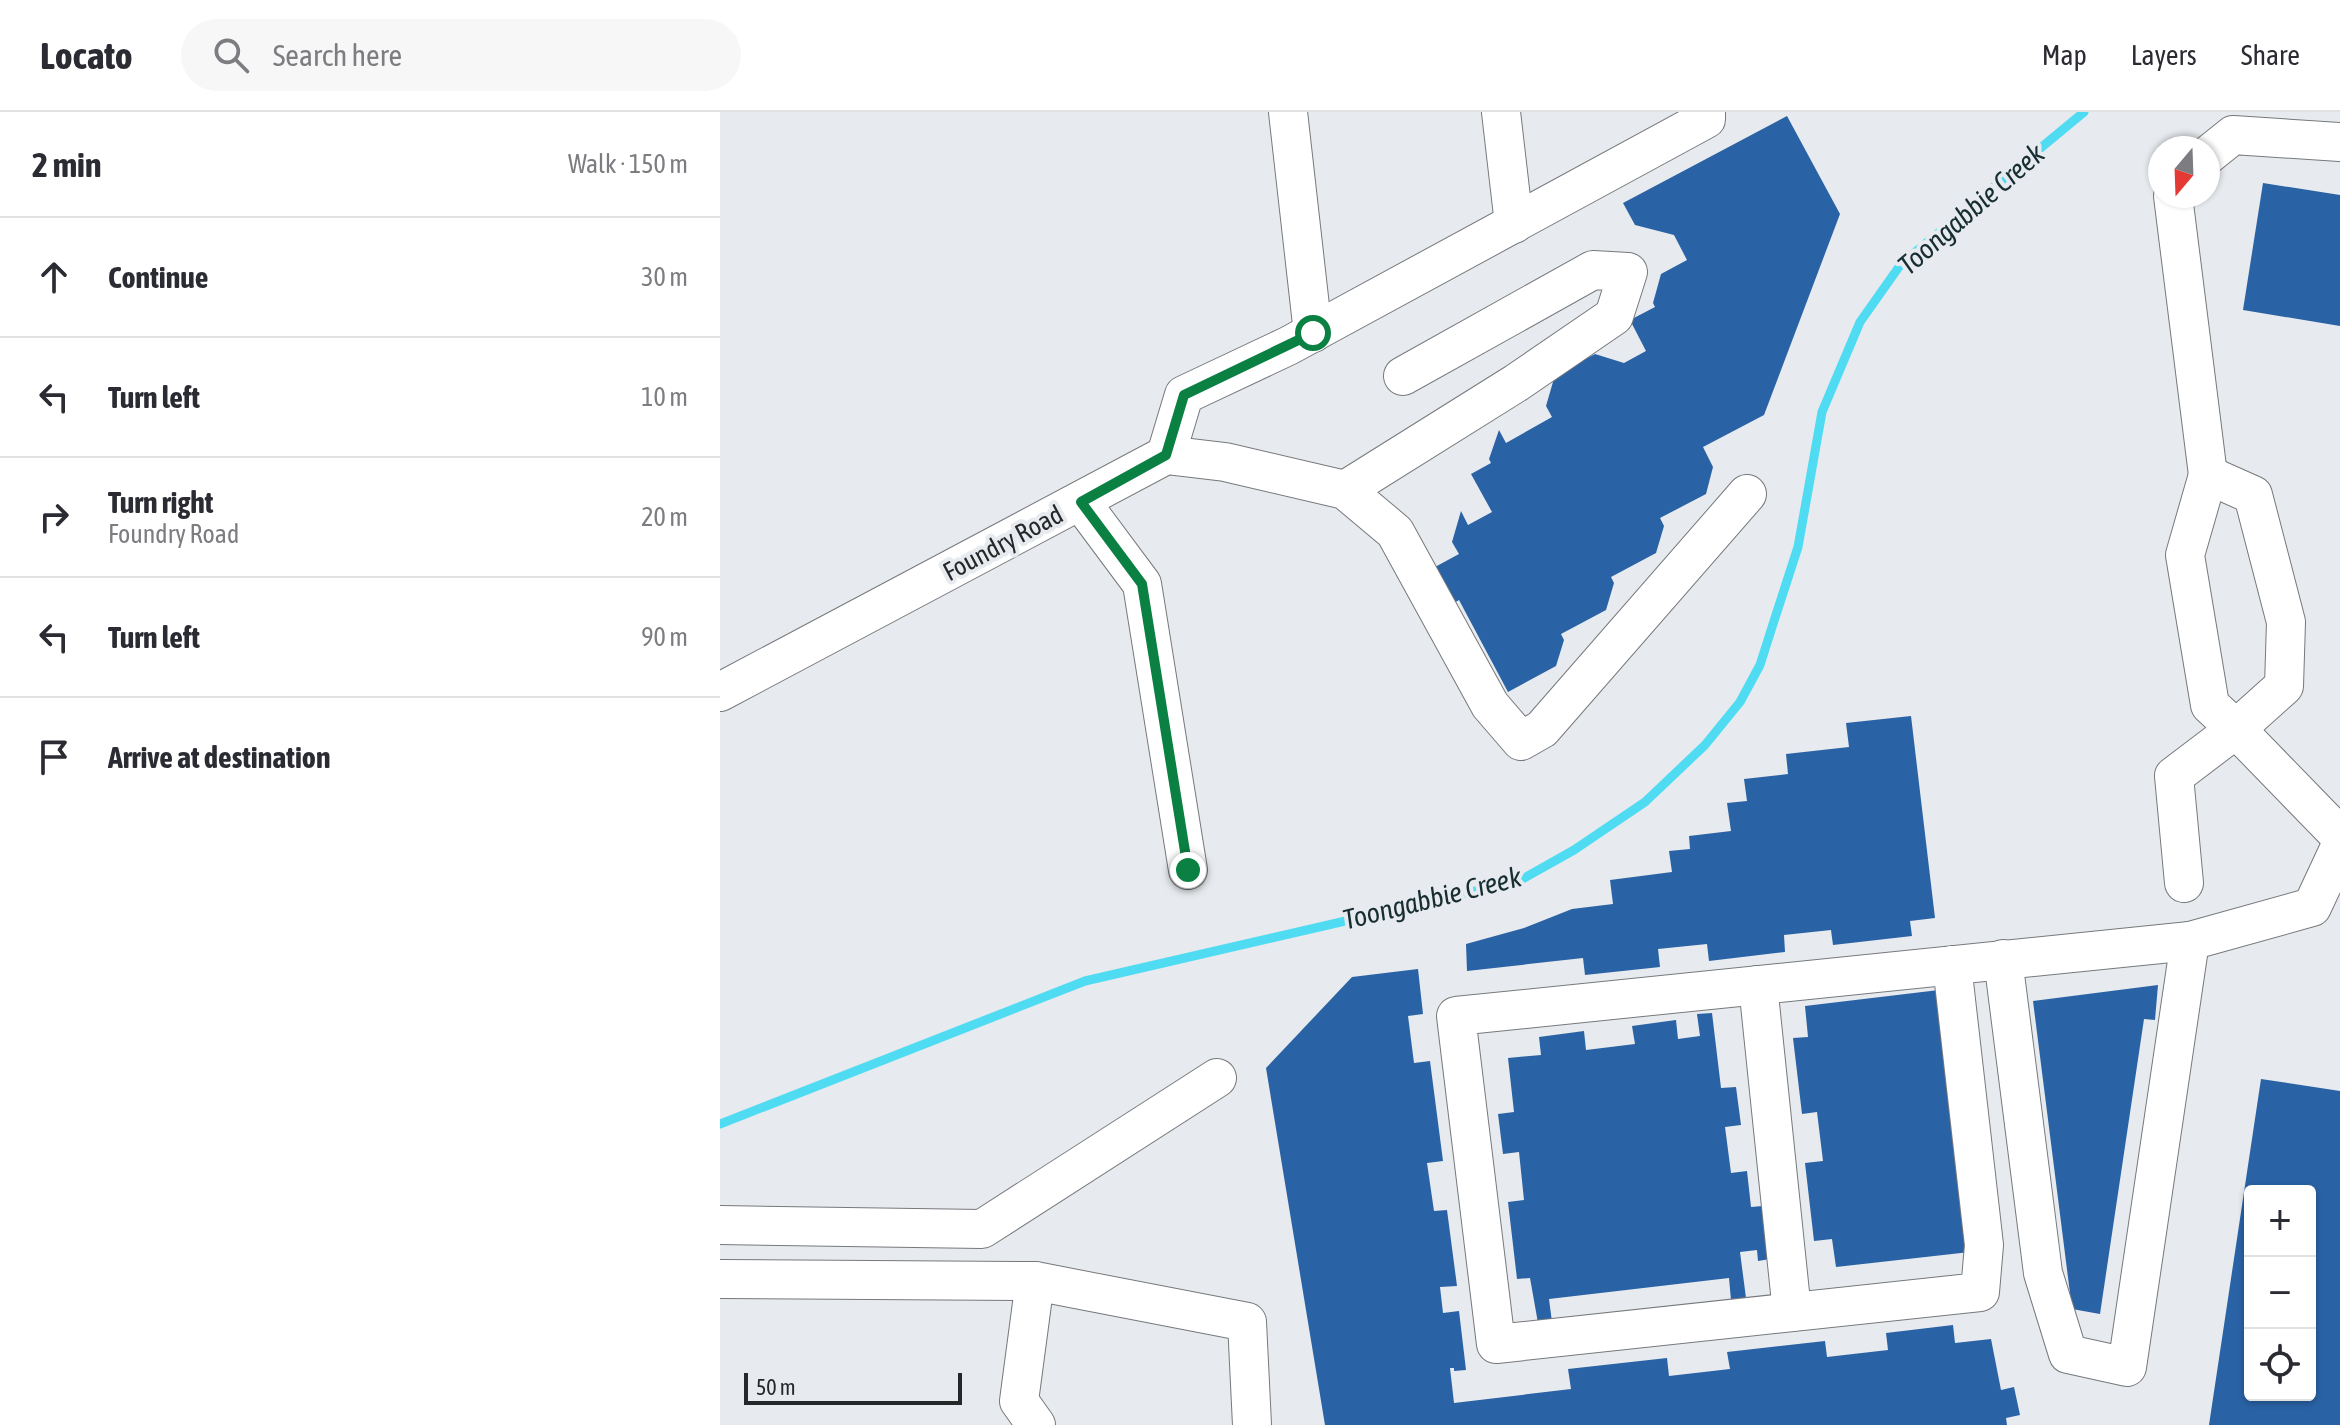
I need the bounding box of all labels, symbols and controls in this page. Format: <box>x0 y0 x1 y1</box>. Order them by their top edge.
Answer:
search box <box>181 19 741 91</box>
icon: search <box>209 33 253 77</box>
text: Locato <box>40 34 133 77</box>
text: Search here <box>273 38 402 72</box>
text: Map <box>2042 39 2087 71</box>
text: Layers <box>2131 39 2197 71</box>
text: Share <box>2241 39 2300 71</box>
water label: Toongabbie Creek <box>1891 136 2051 281</box>
north arrow <box>2148 136 2220 208</box>
text: 2 min <box>32 145 101 184</box>
text: Walk · 150 m <box>568 149 688 179</box>
icon: ahead <box>32 255 76 299</box>
text: Continue <box>108 260 208 294</box>
text: 30 m <box>641 262 688 292</box>
route start <box>1295 315 1331 351</box>
icon: left <box>32 375 76 419</box>
text: Turn left <box>108 380 200 414</box>
text: 10 m <box>641 382 688 412</box>
text: Turn right <box>108 485 214 519</box>
icon: right <box>32 495 76 539</box>
street label: Foundry Road <box>938 499 1068 587</box>
text: 20 m <box>641 502 688 532</box>
text: Foundry Road <box>108 519 239 549</box>
icon: left <box>32 615 76 659</box>
text: Turn left <box>108 620 200 654</box>
text: 90 m <box>641 622 688 652</box>
icon: arrive <box>32 735 76 779</box>
text: Arrive at destination <box>108 740 330 774</box>
route end <box>1170 852 1206 888</box>
water label: Toongabbie Creek <box>1339 860 1525 936</box>
map controls <box>2244 1185 2316 1401</box>
button: + <box>2244 1185 2316 1257</box>
button: − <box>2244 1257 2316 1329</box>
button: locate <box>2244 1329 2316 1401</box>
scale bar <box>744 1369 962 1405</box>
text: 50 m <box>756 1374 796 1400</box>

